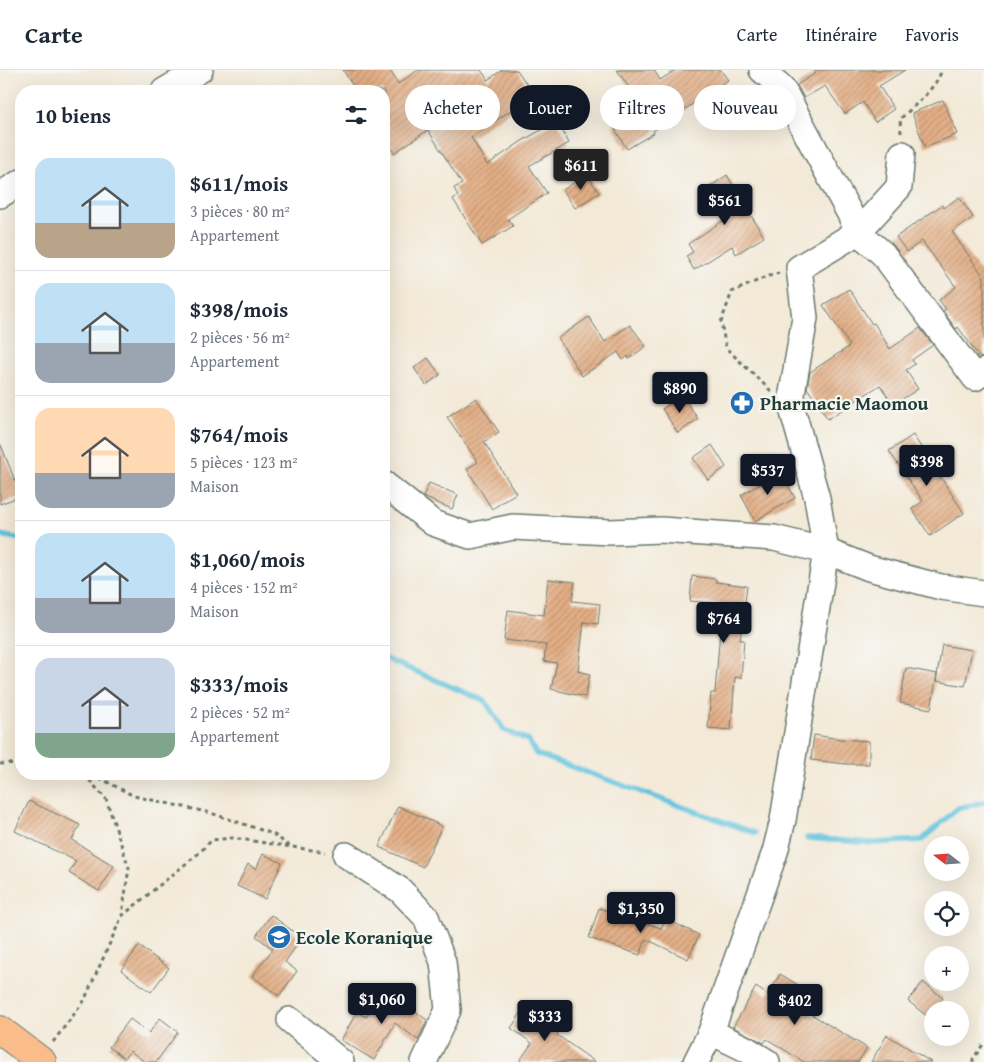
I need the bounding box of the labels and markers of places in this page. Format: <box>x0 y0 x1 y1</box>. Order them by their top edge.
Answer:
pin: $611 <box>551 148 611 191</box>
pin: $561 <box>695 184 755 226</box>
pin: $890 <box>650 372 710 414</box>
place label: Pharmacie Maomou <box>760 389 929 417</box>
pharmacy icon: Pharmacie Maomou <box>729 390 755 416</box>
pin: $398 <box>897 444 957 487</box>
pin: $537 <box>738 454 798 496</box>
pin: $764 <box>694 602 754 644</box>
pin: $1,350 <box>600 892 682 934</box>
place label: Ecole Koranique <box>296 923 433 951</box>
school or university icon: Ecole Koranique <box>266 924 292 950</box>
pin: $1,060 <box>341 982 423 1025</box>
pin: $402 <box>765 984 825 1026</box>
pin: $333 <box>515 1000 575 1042</box>

